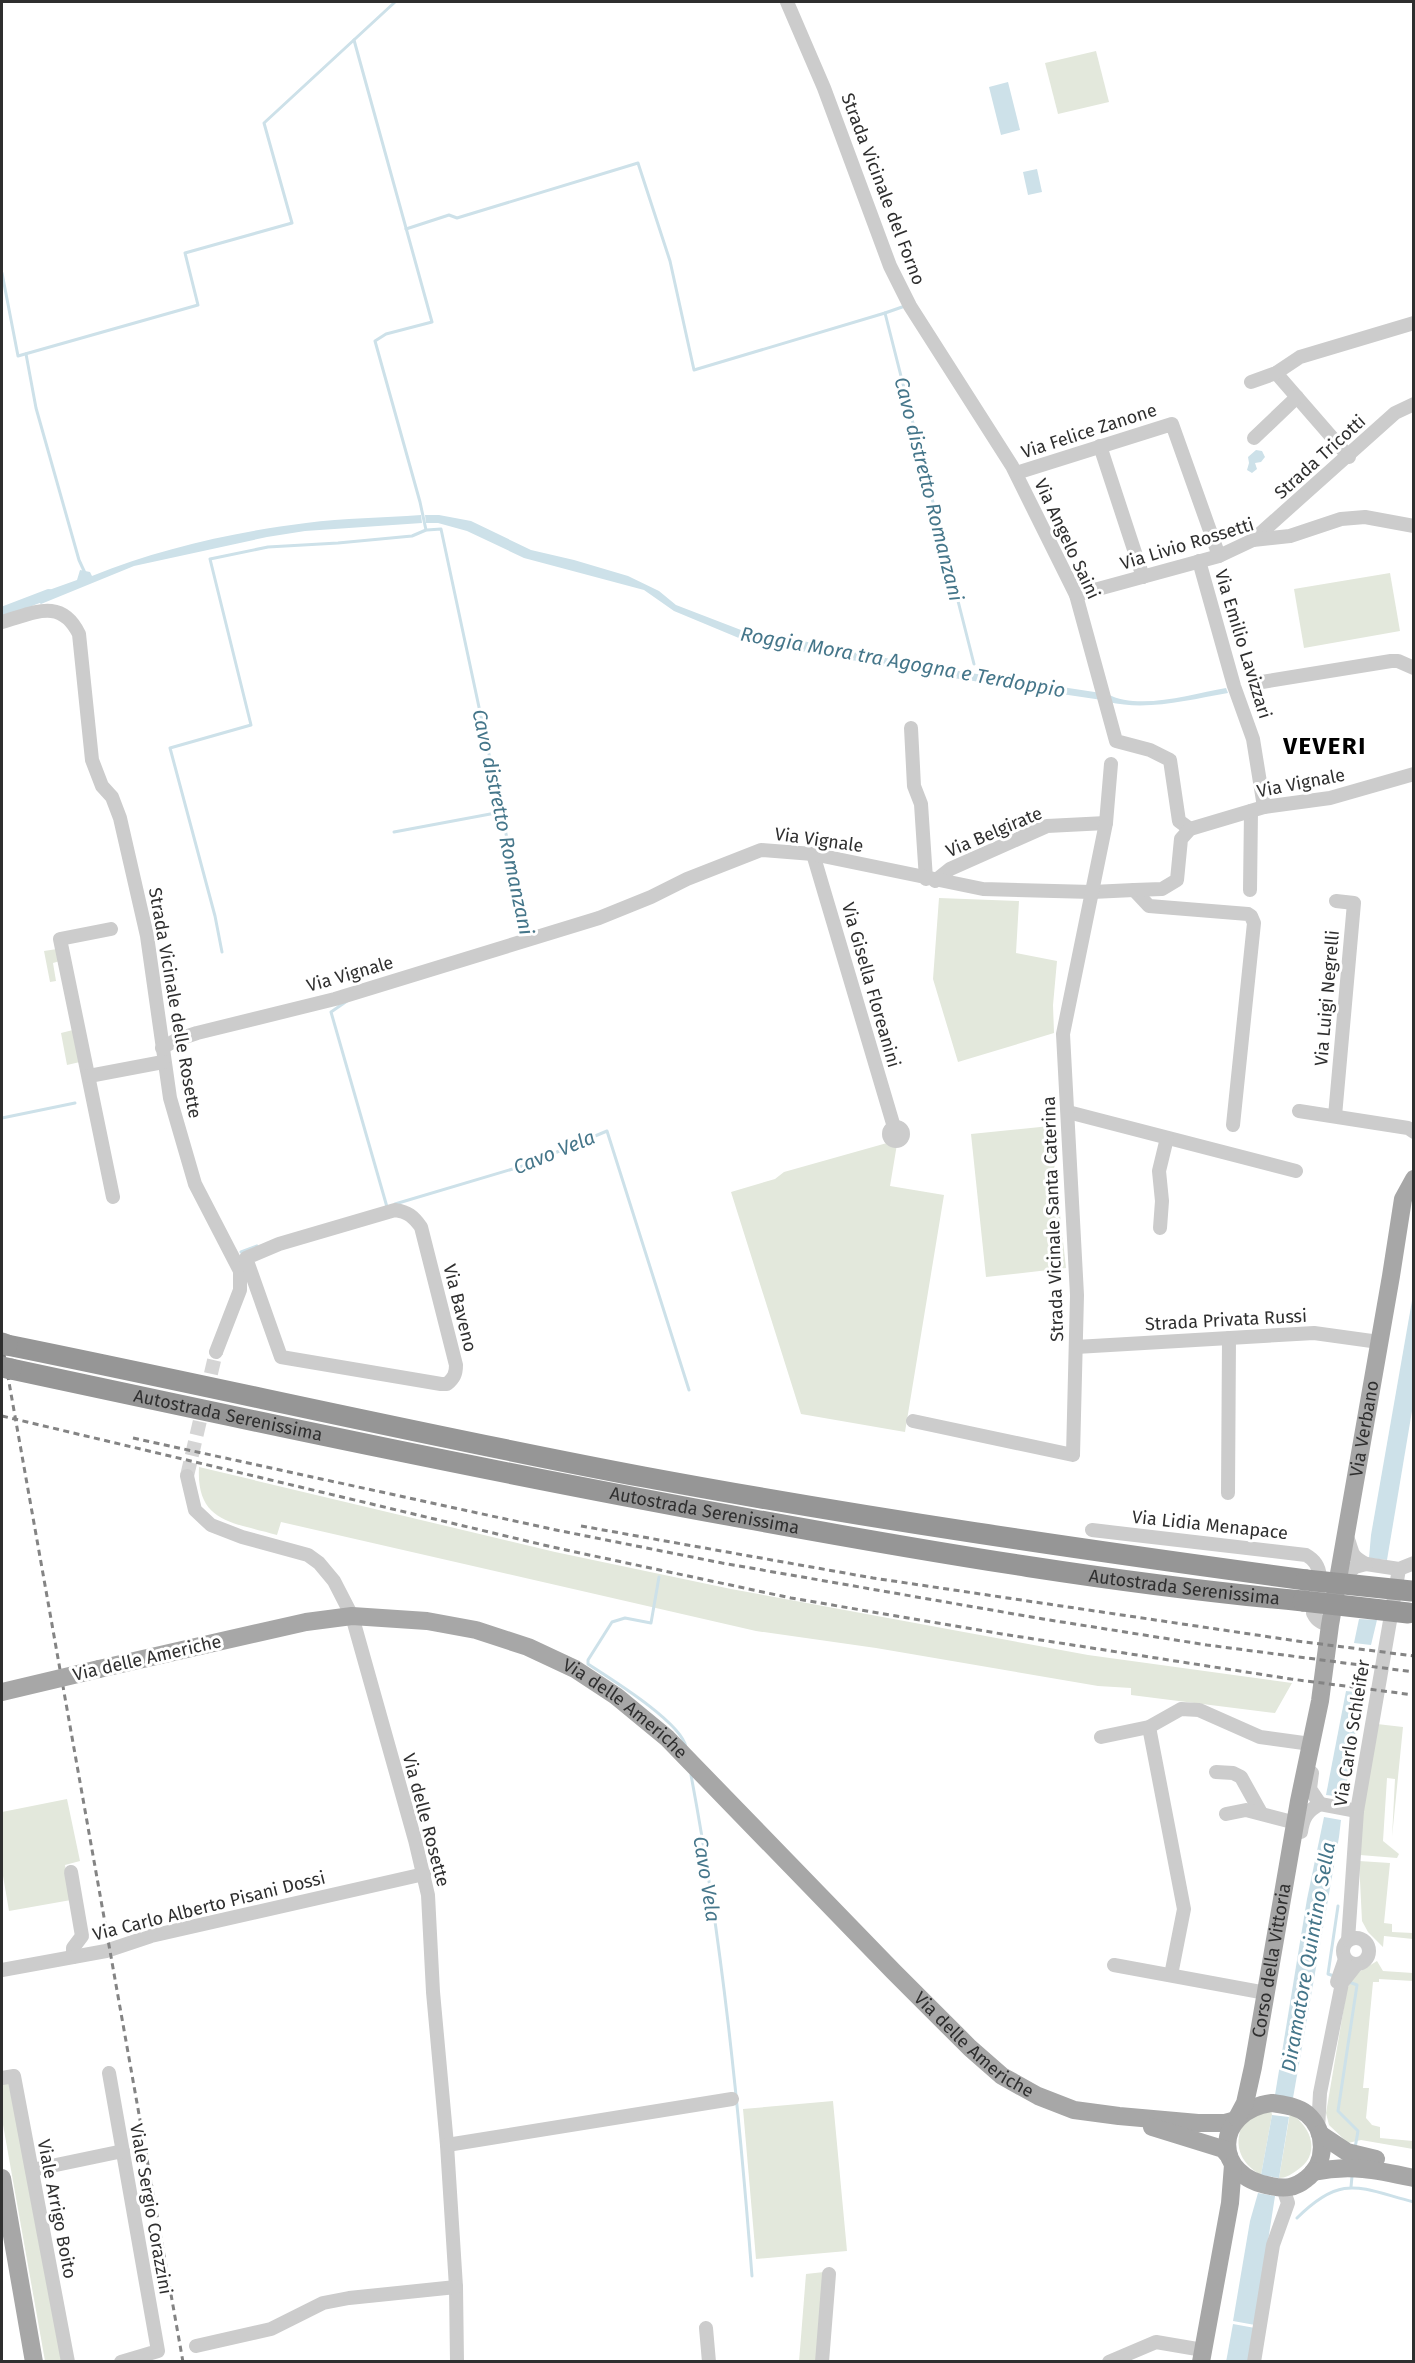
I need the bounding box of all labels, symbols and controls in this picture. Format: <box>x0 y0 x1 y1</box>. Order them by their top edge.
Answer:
street label: Strada Vicinale del Forno <box>836 90 930 288</box>
water label: Cavo distretto Romanzani <box>890 374 969 604</box>
street label: Via Felice Zanone <box>1018 399 1160 463</box>
street label: Strada Tricotti <box>1270 410 1370 504</box>
street label: Via Angelo Saini <box>1030 475 1104 603</box>
street label: Via Livio Rossetti <box>1118 513 1256 575</box>
street label: Via Emilio Lavizzari <box>1210 567 1276 721</box>
water label: Roggia Mora tra Agogna e Terdoppio <box>739 622 1067 702</box>
water label: Cavo distretto Romanzani <box>467 707 539 937</box>
district label: VEVERI <box>1282 732 1367 760</box>
street label: Via Vignale <box>1255 764 1347 802</box>
street label: Via Belgirate <box>943 802 1045 862</box>
street label: Via Vignale <box>773 823 865 857</box>
street label: Strada Vicinale delle Rosette <box>144 886 206 1120</box>
street label: Via Gisella Floreanini <box>837 900 905 1070</box>
street label: Via Luigi Negrelli <box>1310 929 1344 1067</box>
street label: Via Vignale <box>304 951 396 997</box>
street label: Strada Vicinale Santa Caterina <box>1038 1096 1068 1342</box>
water label: Cavo Vela <box>510 1125 598 1179</box>
street label: Via Baveno <box>438 1262 482 1354</box>
street label: Strada Privata Russi <box>1144 1305 1308 1335</box>
street label: Via Verbano <box>1345 1379 1384 1479</box>
street label: Autostrada Serenissima <box>132 1385 324 1446</box>
street label: Autostrada Serenissima <box>608 1482 801 1539</box>
street label: Via Lidia Menapace <box>1131 1506 1289 1544</box>
street label: Autostrada Serenissima <box>1087 1565 1281 1610</box>
street label: Via delle Americhe <box>71 1630 223 1686</box>
street label: Via delle Americhe <box>559 1654 692 1763</box>
street label: Via Carlo Schleifer <box>1330 1658 1374 1808</box>
street label: Via delle Rosette <box>398 1751 454 1889</box>
water label: Cavo Vela <box>688 1835 726 1923</box>
water label: Diramatore Quintino Sella <box>1276 1840 1340 2074</box>
street label: Via Carlo Alberto Pisani Dossi <box>90 1866 328 1946</box>
street label: Corso della Vittoria <box>1247 1882 1296 2039</box>
street label: Via delle Americhe <box>909 1987 1038 2102</box>
street label: Viale Sergio Corazzini <box>125 2122 177 2296</box>
street label: Viale Arrigo Boito <box>33 2138 81 2280</box>

